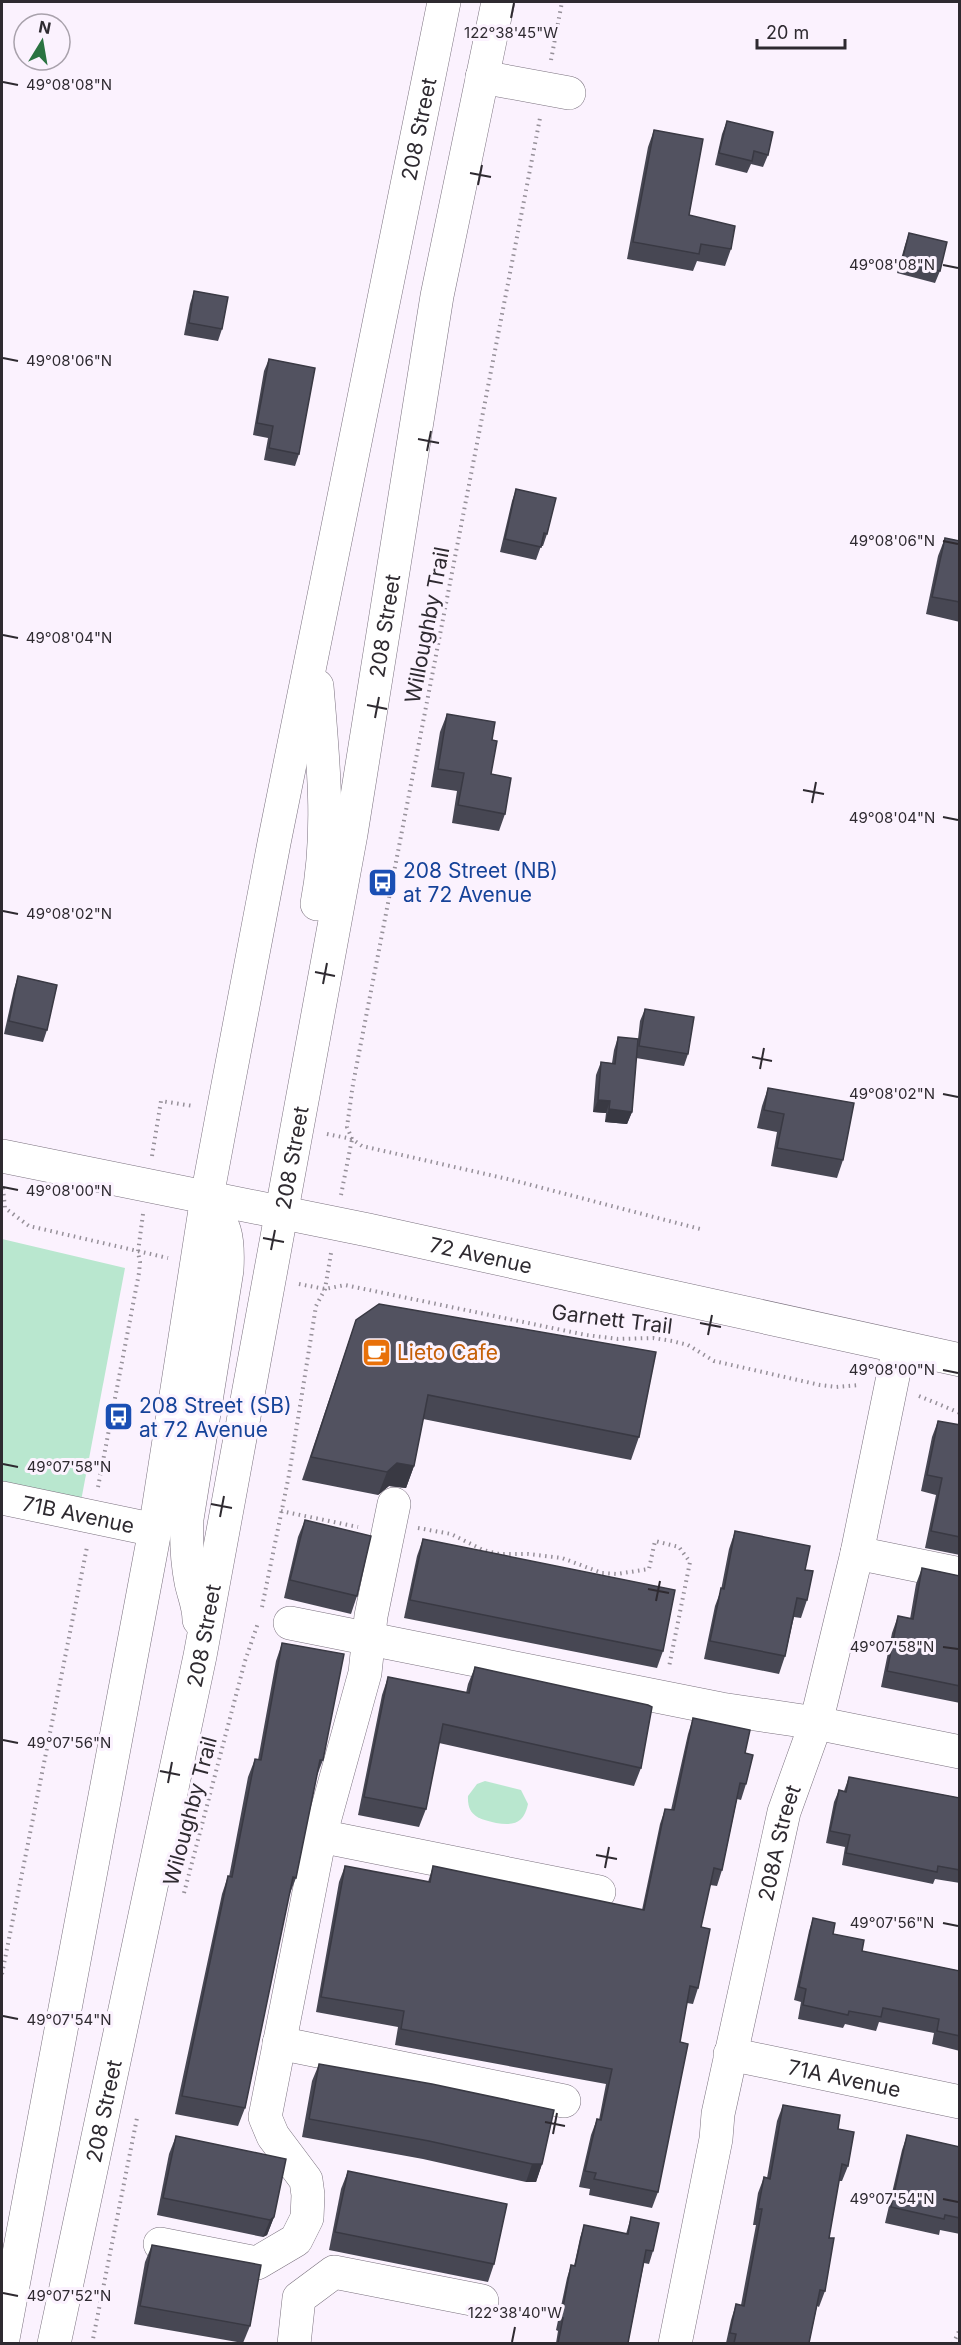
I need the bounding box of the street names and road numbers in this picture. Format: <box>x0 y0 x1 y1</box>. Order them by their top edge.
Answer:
street label: 208 Street <box>396 75 441 183</box>
street label: Willoughby Trail <box>400 545 454 705</box>
street label: 208 Street <box>364 572 405 679</box>
street label: 208 Street <box>270 1104 313 1211</box>
street label: 72 Avenue <box>427 1231 535 1278</box>
street label: Garnett Trail <box>550 1299 674 1339</box>
street label: 71B Avenue <box>20 1490 137 1538</box>
street label: 208 Street <box>181 1582 225 1689</box>
street label: Wiloughby Trail <box>158 1734 222 1888</box>
street label: 208A Street <box>752 1781 805 1903</box>
street label: 71A Avenue <box>786 2054 903 2102</box>
street label: 208 Street <box>80 2057 126 2165</box>

